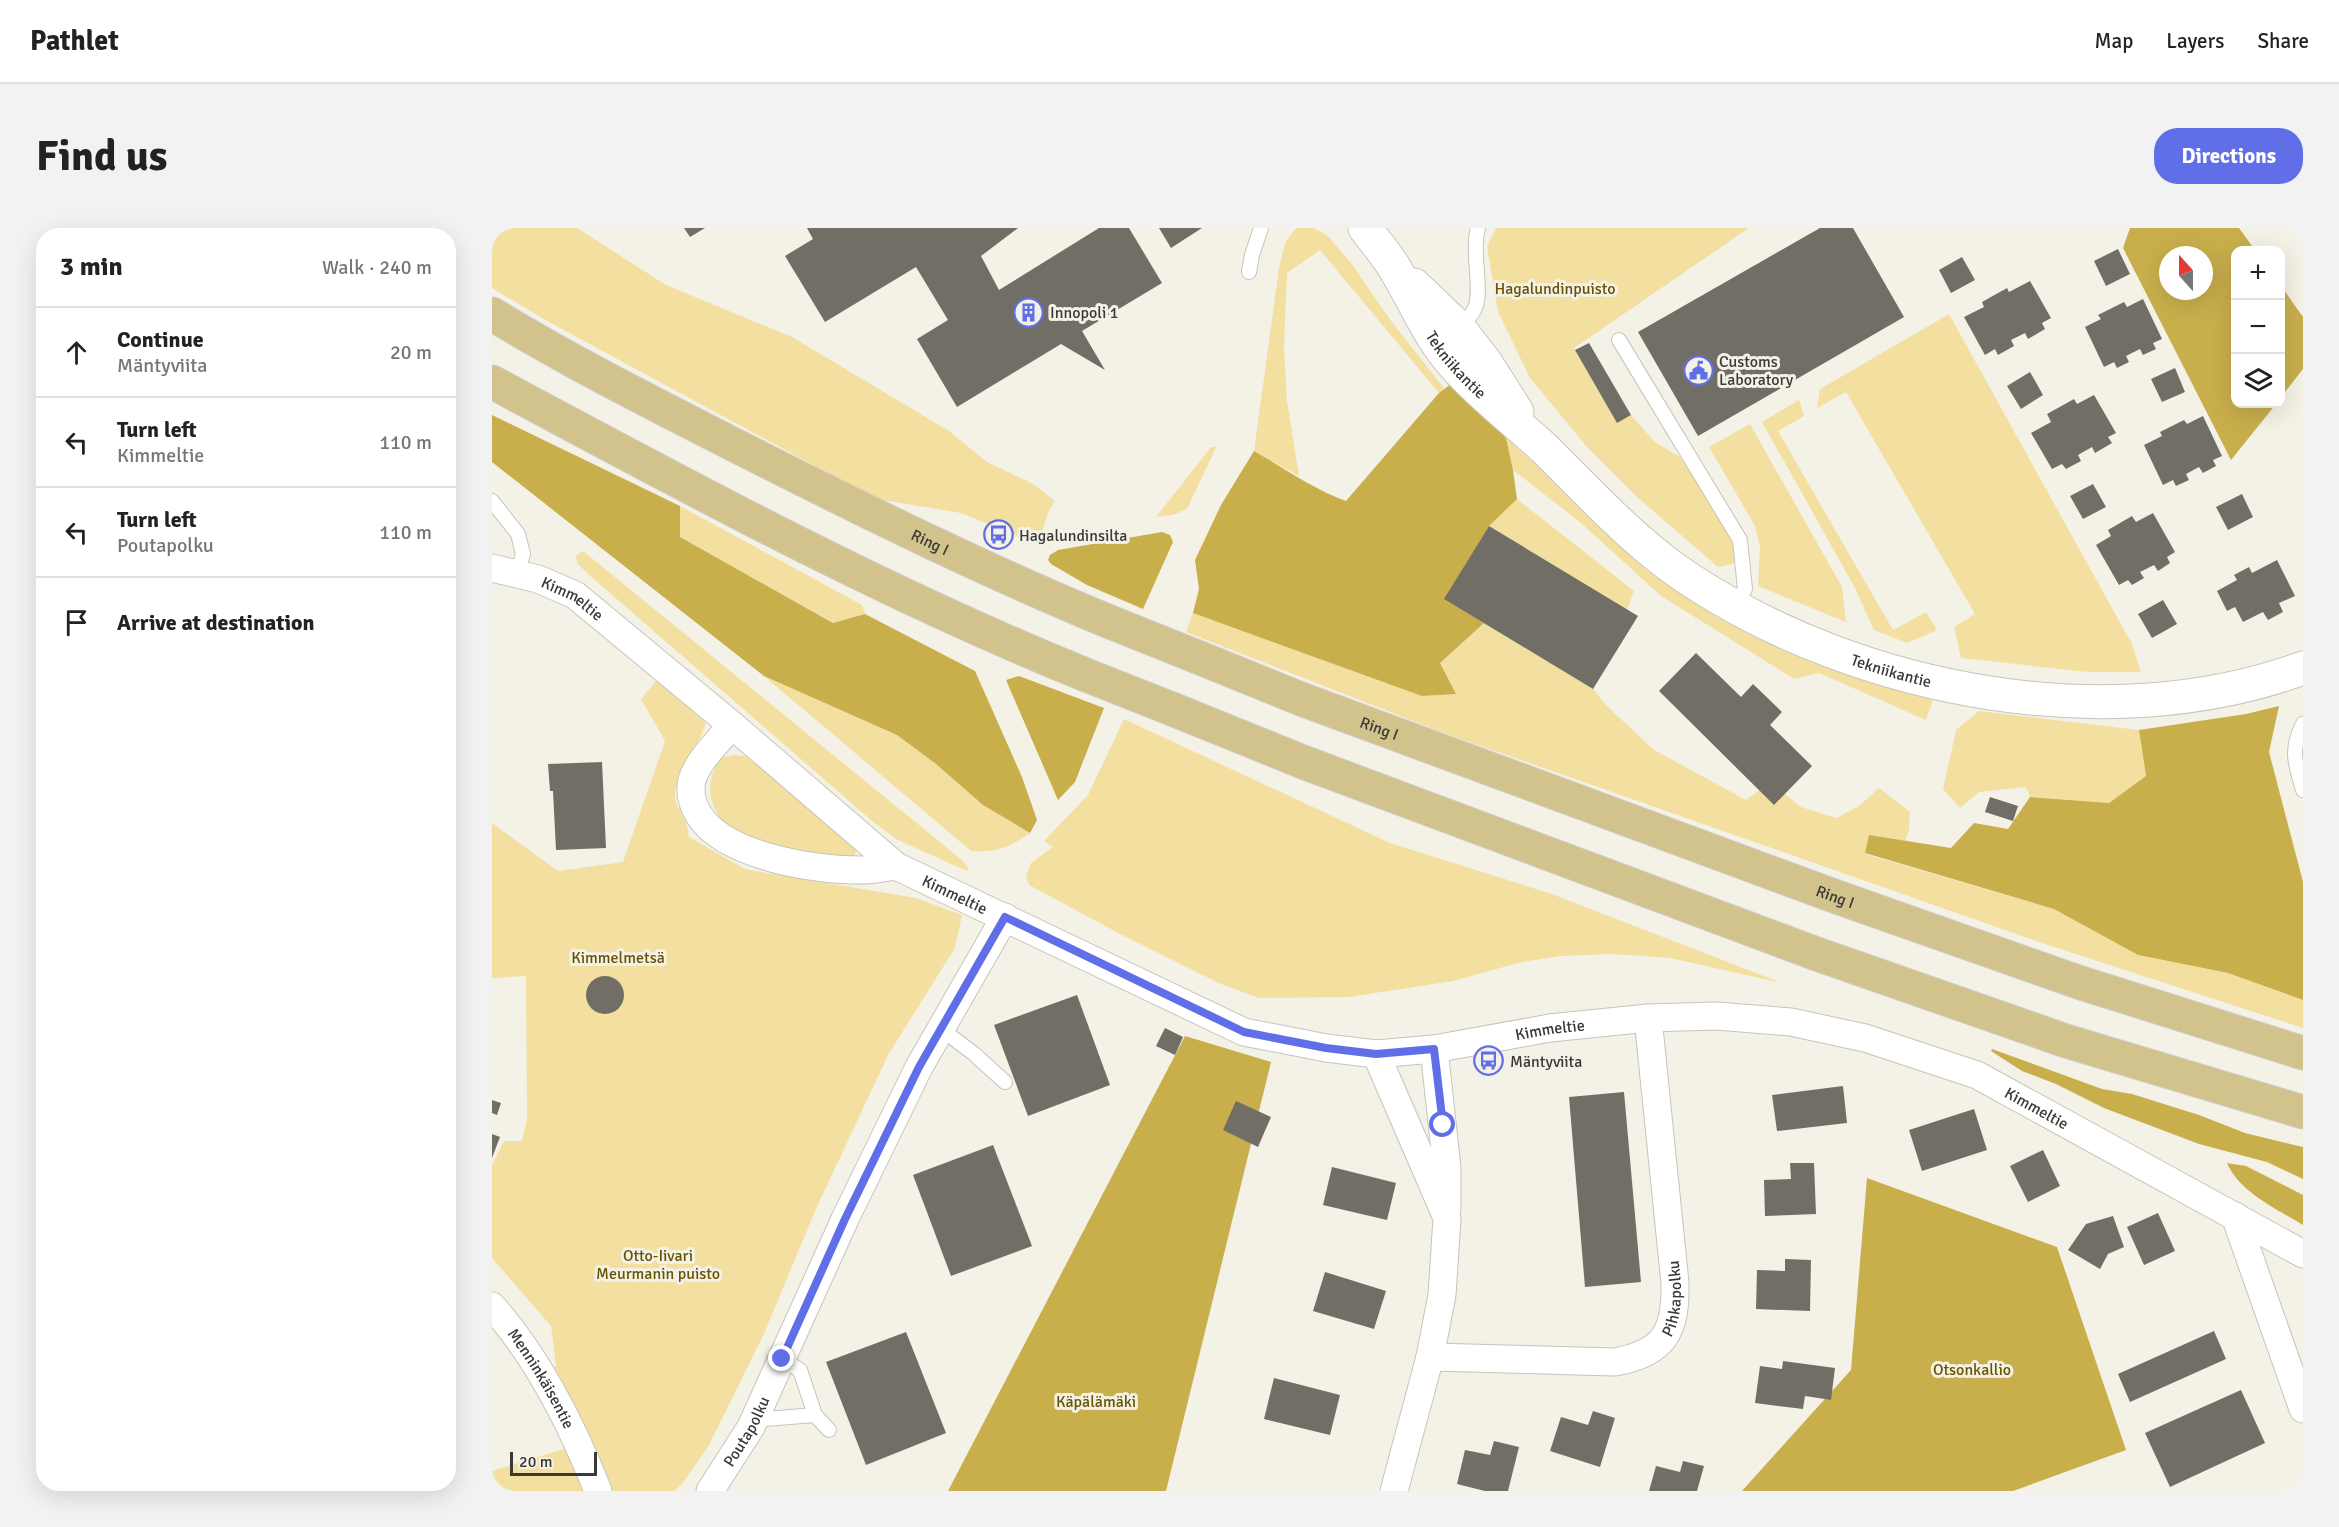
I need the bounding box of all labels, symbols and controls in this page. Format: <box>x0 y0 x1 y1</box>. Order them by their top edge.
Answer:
text: Pathlet <box>30 24 119 58</box>
text: Map <box>2095 28 2133 54</box>
text: Layers <box>2166 28 2224 54</box>
text: Share <box>2257 28 2309 54</box>
button: Directions <box>2154 128 2303 184</box>
text: Find us <box>36 131 167 182</box>
north arrow <box>2159 246 2213 300</box>
map controls <box>2231 246 2285 408</box>
button: + <box>2231 246 2285 300</box>
text: 3 min <box>60 251 123 283</box>
text: Walk · 240 m <box>322 255 432 280</box>
park label: Hagalundinpuisto <box>1494 279 1616 299</box>
building icon: Innopoli 1 <box>1013 296 1045 328</box>
button: − <box>2231 300 2285 354</box>
place label: Innopoli 1 <box>1050 303 1118 323</box>
text: Continue <box>117 326 204 353</box>
street label: Tekniikantie <box>1421 328 1490 403</box>
icon: ahead <box>60 336 93 369</box>
text: 20 m <box>390 340 432 365</box>
place label: Customs Laboratory <box>1719 352 1794 390</box>
text: Mäntyviita <box>117 353 207 378</box>
public building icon: Customs Laboratory <box>1682 354 1714 386</box>
button: layers <box>2231 354 2285 408</box>
text: Turn left <box>117 416 197 443</box>
icon: left <box>60 426 93 459</box>
text: 110 m <box>379 430 432 455</box>
text: Kimmeltie <box>117 443 204 468</box>
text: Turn left <box>117 506 197 533</box>
icon: left <box>60 516 93 549</box>
bus stop icon: Hagalundinsilta <box>982 519 1014 551</box>
text: 110 m <box>379 520 432 545</box>
street label: Ring I <box>908 525 952 560</box>
place label: Hagalundinsilta <box>1019 526 1127 546</box>
text: Poutapolku <box>117 533 214 558</box>
street label: Kimmeltie <box>538 573 607 625</box>
icon: arrive <box>60 606 93 639</box>
text: Arrive at destination <box>117 609 314 636</box>
street label: Tekniikantie <box>1848 650 1933 692</box>
street label: Ring I <box>1357 713 1401 745</box>
street label: Kimmeltie <box>919 871 990 919</box>
street label: Ring I <box>1813 881 1857 913</box>
park label: Kimmelmetsä <box>571 948 665 968</box>
street label: Kimmeltie <box>1514 1016 1586 1045</box>
bus stop icon: Mäntyviita <box>1473 1045 1505 1077</box>
place label: Mäntyviita <box>1510 1052 1582 1072</box>
street label: Kimmeltie <box>2001 1083 2072 1134</box>
route start <box>1429 1111 1455 1137</box>
park label: Otto-Iivari Meurmanin puisto <box>596 1246 720 1284</box>
street label: Pihkapolku <box>1658 1259 1686 1340</box>
street label: Menninkäisentie <box>503 1325 578 1432</box>
route end <box>768 1345 794 1371</box>
park label: Otsonkallio <box>1933 1360 2011 1380</box>
park label: Käpälämäki <box>1056 1392 1136 1412</box>
street label: Poutapolku <box>719 1393 775 1471</box>
scale bar <box>510 1449 597 1476</box>
text: 20 m <box>519 1452 553 1472</box>

